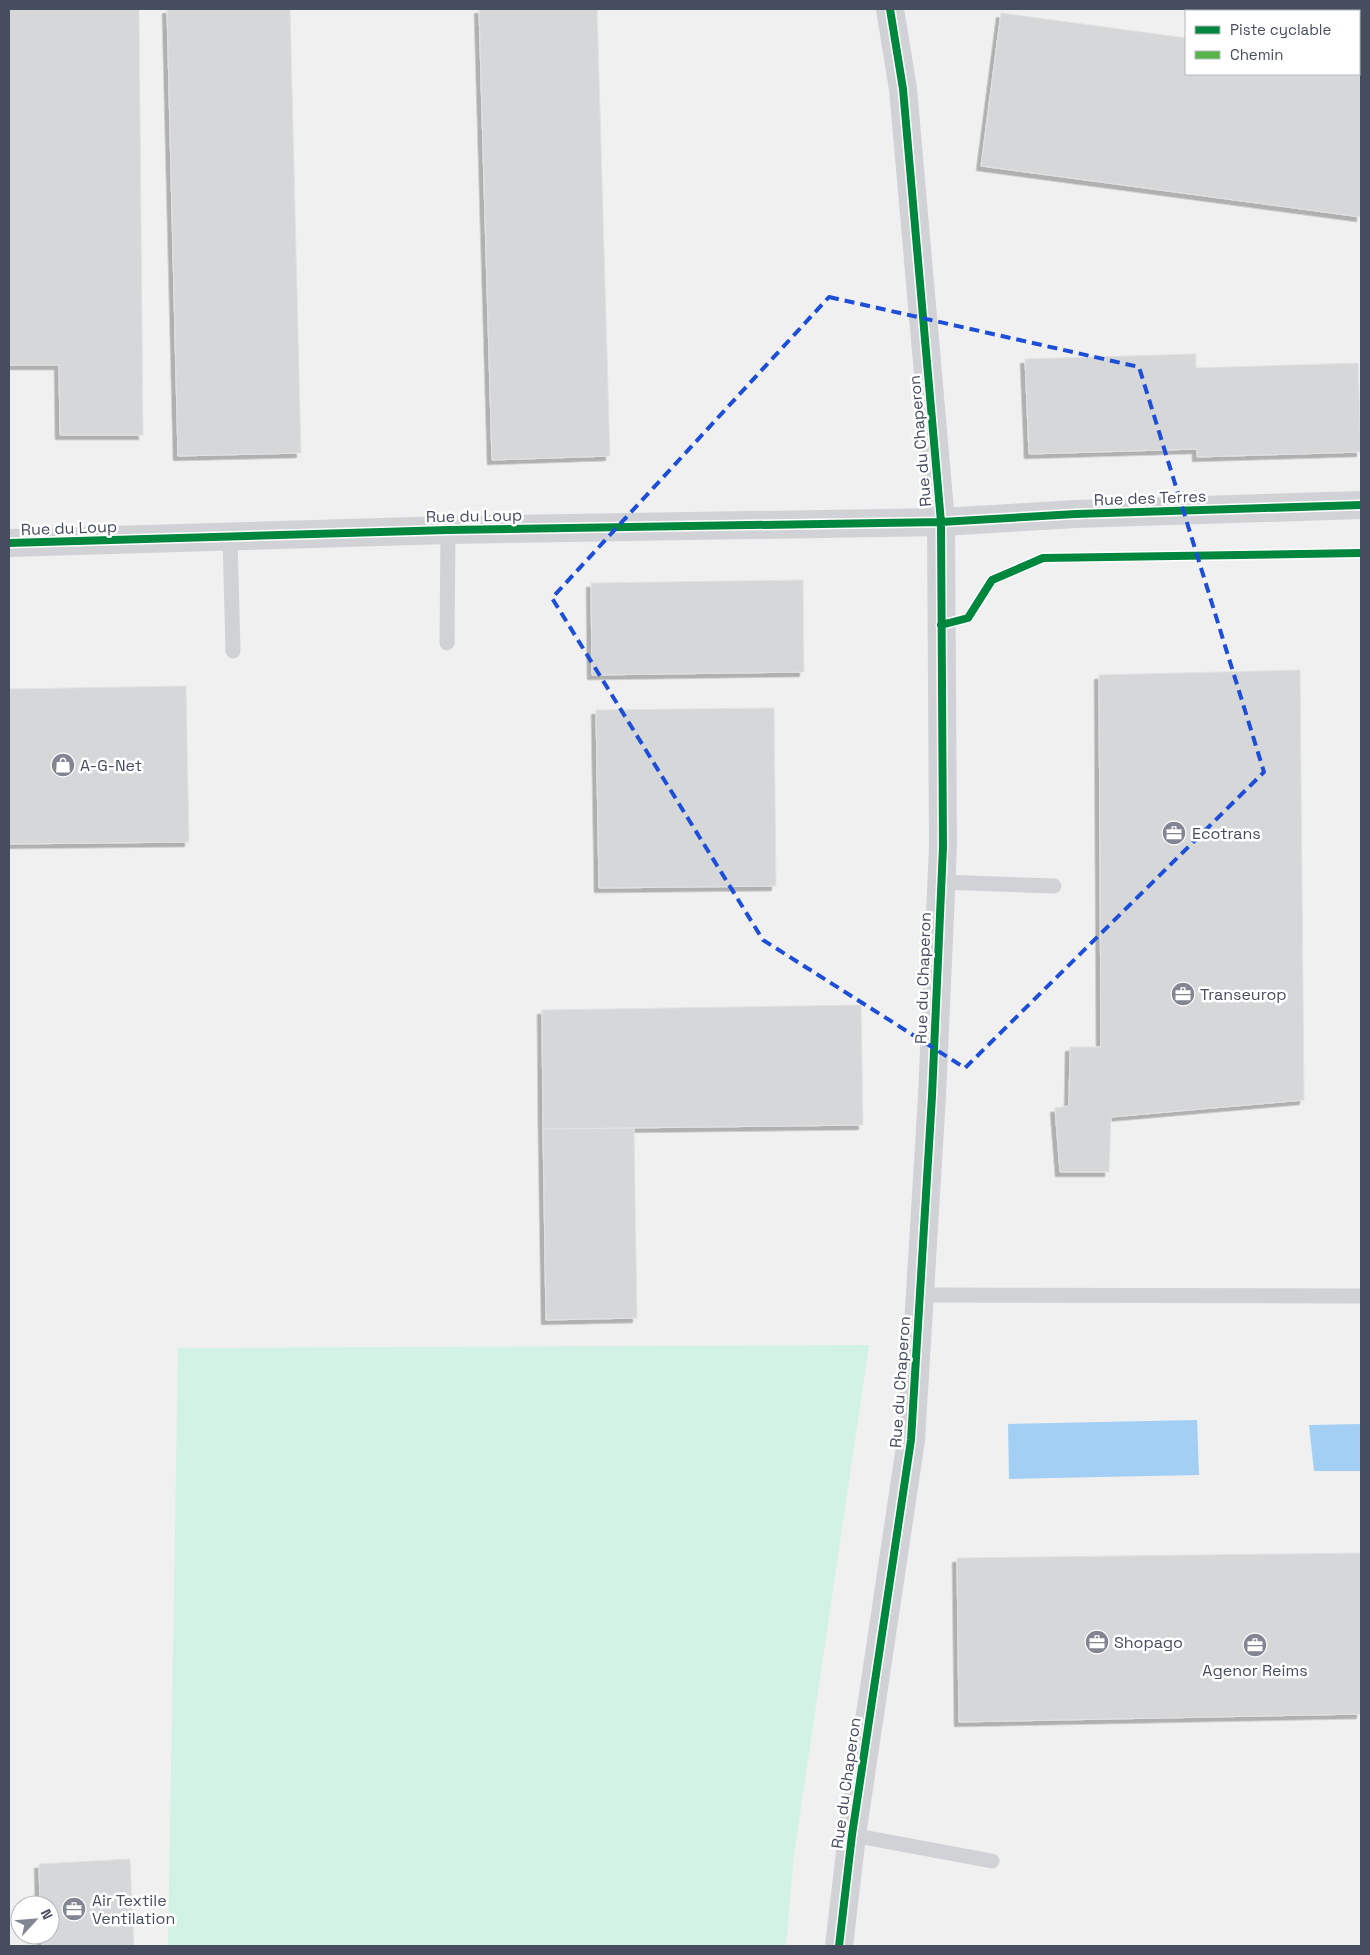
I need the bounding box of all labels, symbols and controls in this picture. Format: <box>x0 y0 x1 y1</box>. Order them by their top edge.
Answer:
legend <box>1185 10 1360 75</box>
text: Piste cyclable <box>1230 20 1332 39</box>
text: Chemin <box>1230 45 1283 64</box>
street label: Rue du Chaperon <box>904 374 936 508</box>
street label: Rue des Terres <box>1093 486 1207 510</box>
street label: Rue du Loup <box>426 505 522 527</box>
street label: Rue du Loup <box>20 516 118 540</box>
shop icon: A-G-Net <box>50 752 76 778</box>
place label: A-G-Net <box>80 755 142 776</box>
office icon: Ecotrans <box>1161 820 1187 846</box>
place label: Ecotrans <box>1192 823 1261 844</box>
street label: Rue du Chaperon <box>910 912 936 1044</box>
office icon: Transeurop <box>1170 981 1196 1007</box>
place label: Transeurop <box>1200 984 1287 1005</box>
street label: Rue du Chaperon <box>885 1315 915 1449</box>
office icon: Shopago <box>1084 1629 1110 1655</box>
place label: Shopago <box>1114 1632 1183 1653</box>
office icon: Agenor Reims <box>1242 1632 1268 1658</box>
place label: Agenor Reims <box>1202 1660 1308 1681</box>
street label: Rue du Chaperon <box>826 1716 866 1850</box>
place label: Air Textile Ventilation <box>92 1890 175 1929</box>
north arrow <box>10 1895 60 1945</box>
office icon: Air Textile Ventilation <box>61 1896 87 1922</box>
text: N <box>37 1906 57 1922</box>

